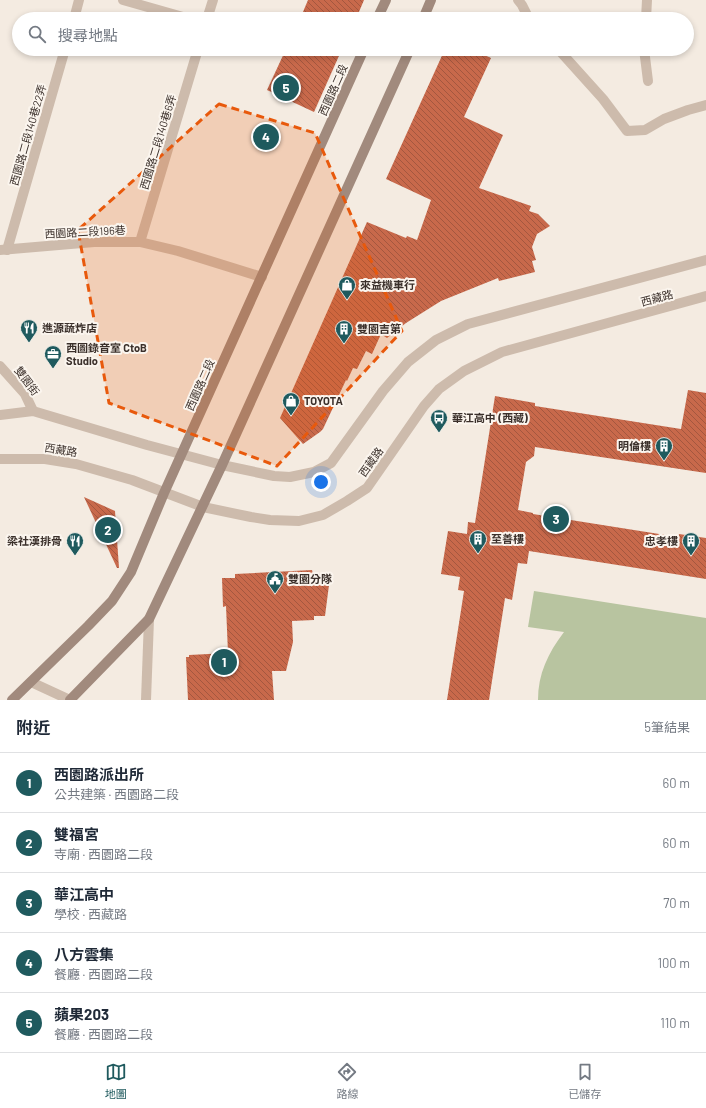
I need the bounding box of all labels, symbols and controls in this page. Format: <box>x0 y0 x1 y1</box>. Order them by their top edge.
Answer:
search box <box>12 12 694 56</box>
icon: search <box>26 23 48 45</box>
text: 搜尋地點 <box>58 26 118 44</box>
street label: 西園路二段 <box>315 62 350 118</box>
pin: 5 <box>273 73 299 103</box>
street label: 西園路二段140巷22弄 <box>7 83 48 187</box>
street label: 西園路二段140巷6弄 <box>137 93 178 191</box>
pin: 4 <box>253 122 279 152</box>
street label: 西園路二段196巷 <box>44 223 126 240</box>
shop icon: 來益機車行 <box>337 275 357 300</box>
place label: 來益機車行 <box>360 278 415 291</box>
street label: 西藏路 <box>639 287 674 308</box>
restaurant icon: 進源蔬炸店 <box>19 318 39 343</box>
building icon: 雙園吉第 <box>334 319 354 344</box>
place label: 進源蔬炸店 <box>42 321 97 334</box>
place label: 雙園吉第 <box>357 322 401 335</box>
place label: 西圖錄音室 CtoB Studio <box>66 341 147 367</box>
office icon: 西圖錄音室 CtoB Studio <box>43 344 63 369</box>
street label: 西園路二段 <box>182 357 217 413</box>
street label: 雙園街 <box>12 364 43 398</box>
shop icon: TOYOTA <box>281 391 301 416</box>
place label: TOYOTA <box>304 394 344 407</box>
bus stop icon: 華江高中 (西藏) <box>429 408 449 433</box>
place label: 華江高中 (西藏) <box>452 411 528 424</box>
building icon: 明倫樓 <box>654 436 674 461</box>
place label: 明倫樓 <box>618 439 651 452</box>
street label: 西藏路 <box>44 441 78 459</box>
street label: 西藏路 <box>356 444 385 479</box>
your location <box>311 472 331 492</box>
pin: 3 <box>543 504 569 534</box>
pin: 2 <box>95 515 121 545</box>
building icon: 至善樓 <box>468 529 488 554</box>
restaurant icon: 梁社漢排骨 <box>65 531 85 556</box>
building icon: 忠孝樓 <box>681 531 701 556</box>
place label: 至善樓 <box>491 532 524 545</box>
place label: 梁社漢排骨 <box>7 534 62 547</box>
place label: 忠孝樓 <box>645 534 678 547</box>
public building icon: 雙園分隊 <box>265 569 285 594</box>
place label: 雙園分隊 <box>288 572 332 585</box>
pin: 1 <box>211 647 237 677</box>
text: 附近 <box>16 717 50 737</box>
text: 5筆結果 <box>644 719 690 735</box>
text: 西園路派出所 <box>54 765 144 783</box>
text: 1 <box>27 775 31 791</box>
text: 60 m <box>663 775 690 791</box>
text: 公共建築 · 西園路二段 <box>54 786 179 802</box>
text: 雙福宮 <box>54 825 99 843</box>
text: 2 <box>25 835 33 851</box>
text: 60 m <box>663 835 690 851</box>
text: 寺廟 · 西園路二段 <box>54 846 153 862</box>
text: 華江高中 <box>54 885 114 903</box>
text: 3 <box>25 895 33 911</box>
text: 70 m <box>663 895 690 911</box>
text: 學校 · 西藏路 <box>54 906 127 922</box>
text: 八方雲集 <box>54 945 114 963</box>
text: 4 <box>25 955 33 971</box>
text: 100 m <box>657 955 690 971</box>
text: 餐廳 · 西園路二段 <box>54 966 153 982</box>
text: 蘋果203 <box>54 1005 109 1023</box>
text: 5 <box>25 1015 33 1031</box>
text: 110 m <box>660 1015 690 1031</box>
text: 餐廳 · 西園路二段 <box>54 1026 153 1042</box>
tab: 地圖 <box>105 1061 127 1101</box>
tab: 路線 <box>336 1061 358 1101</box>
tab: 已儲存 <box>568 1061 601 1101</box>

